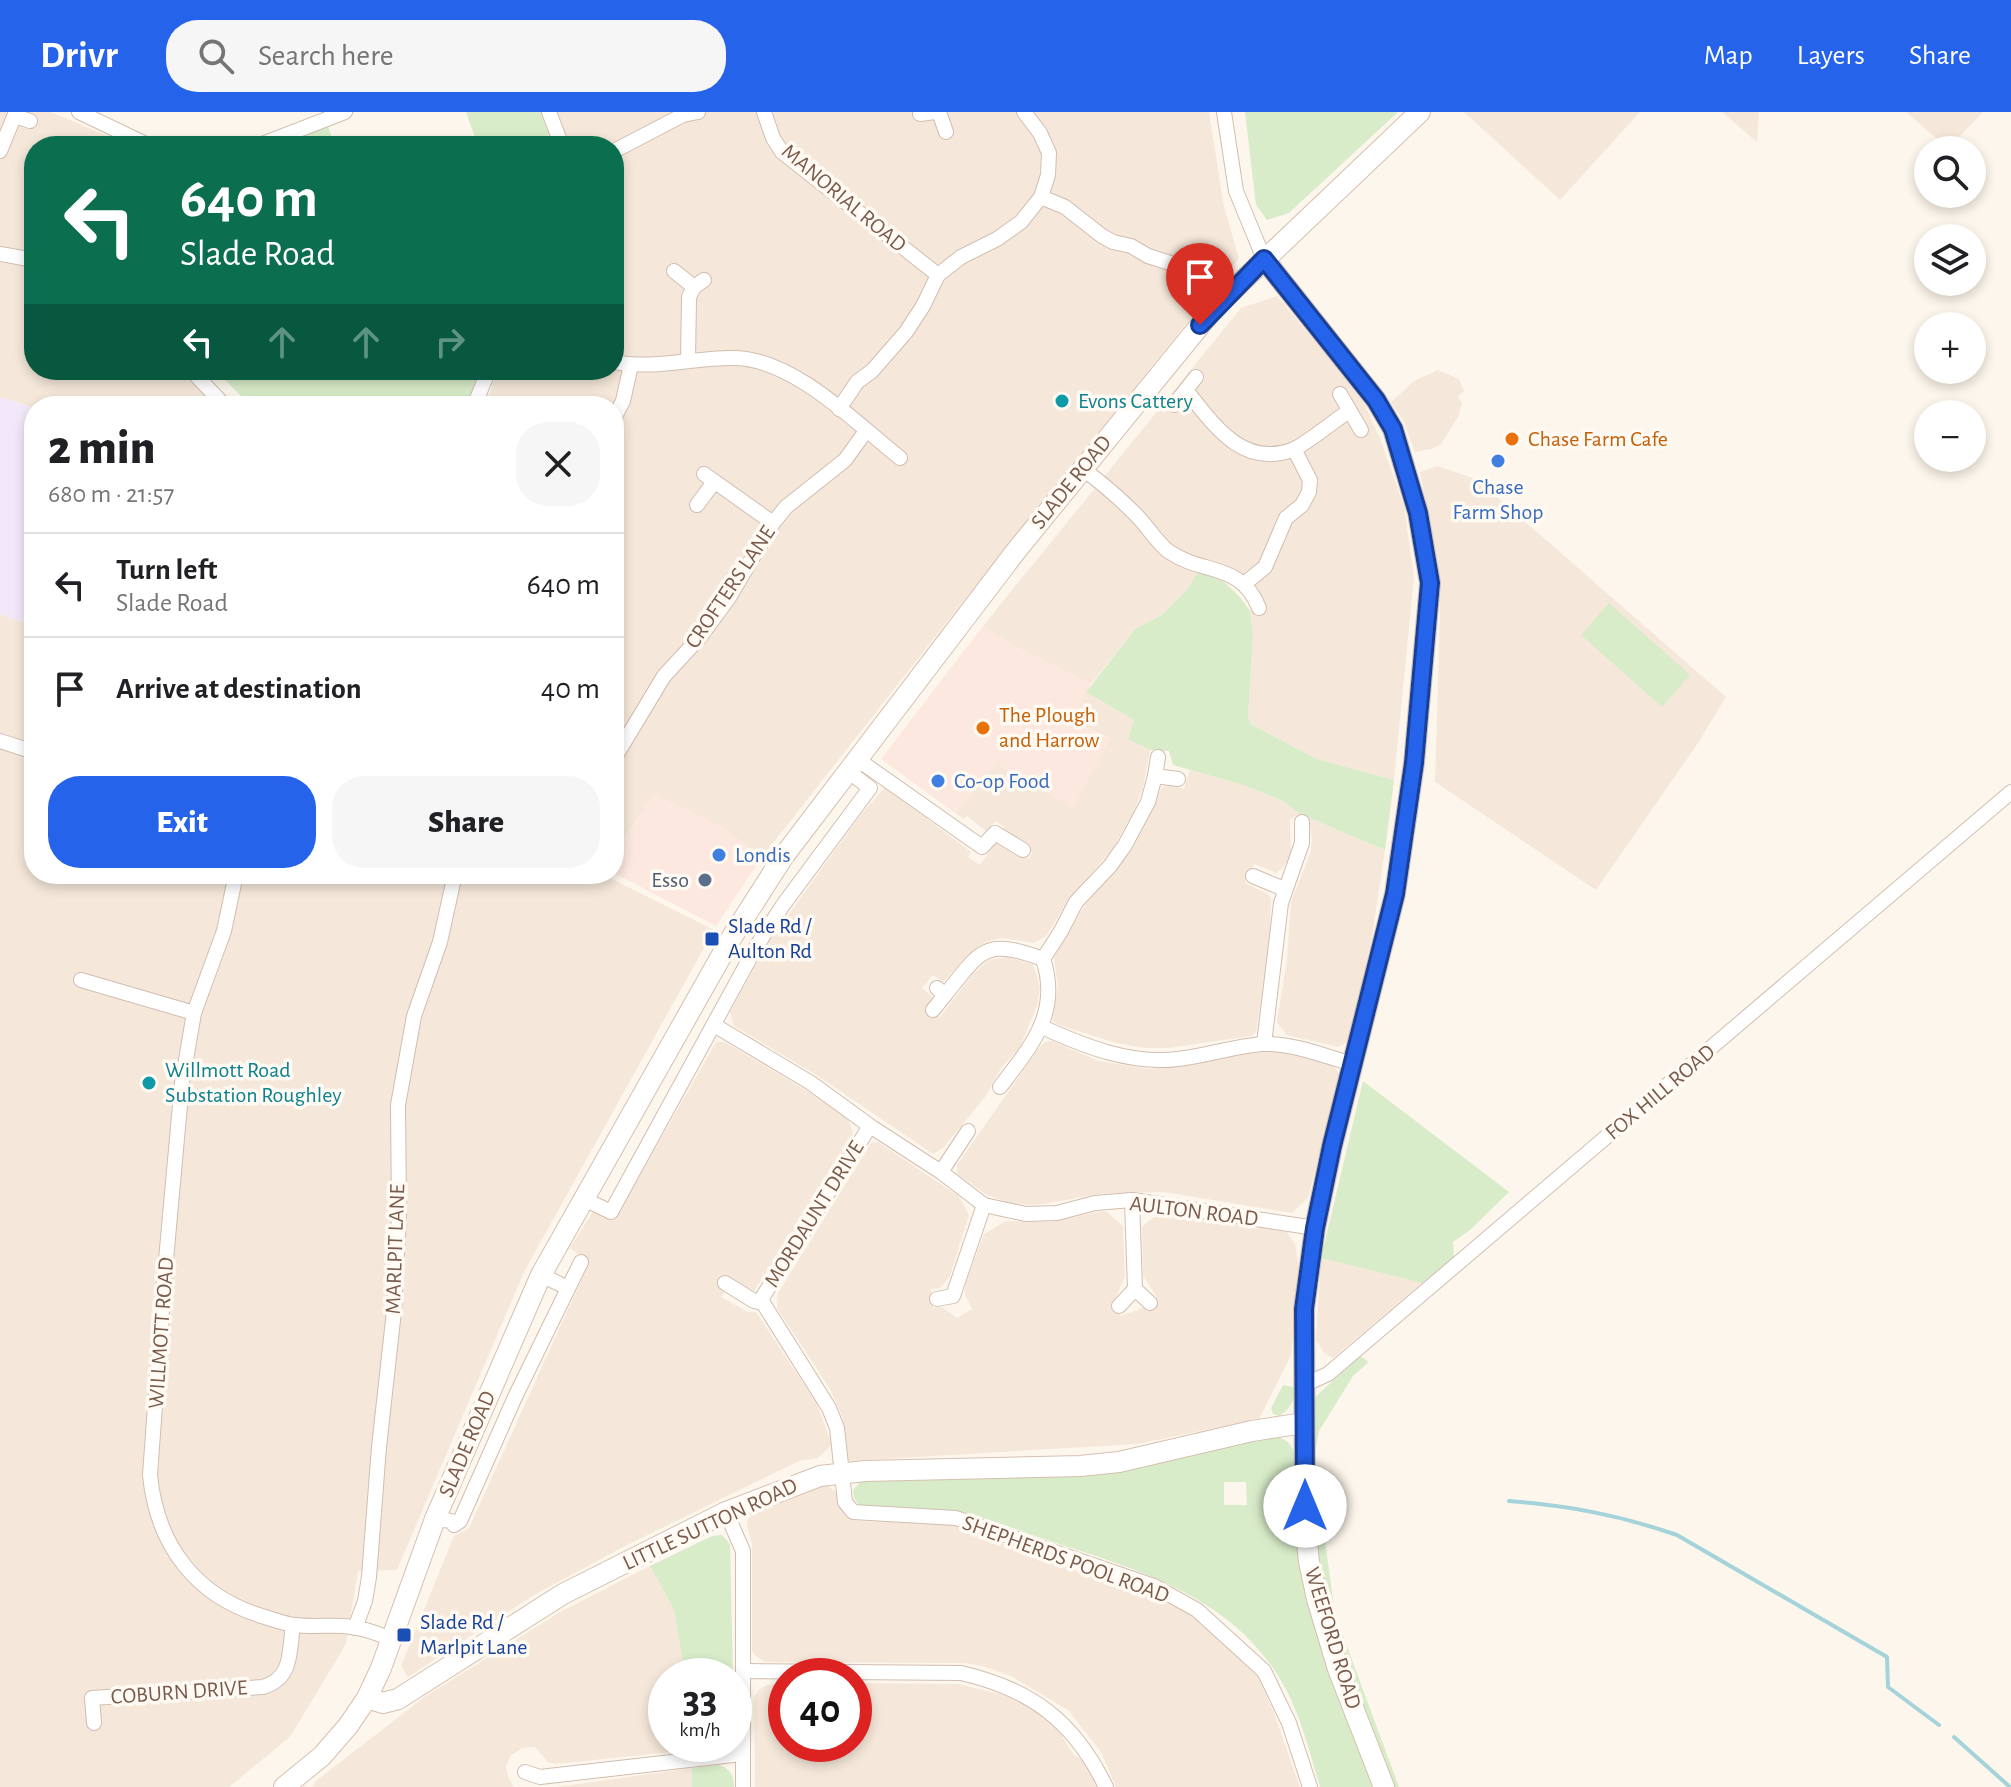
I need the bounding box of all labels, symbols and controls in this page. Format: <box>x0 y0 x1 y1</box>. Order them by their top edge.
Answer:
search box <box>166 20 726 92</box>
icon: search <box>194 34 238 78</box>
text: Drivr <box>40 37 118 75</box>
text: Search here <box>258 41 394 71</box>
text: Map <box>1704 42 1753 70</box>
text: Layers <box>1797 42 1865 70</box>
text: Share <box>1909 42 1971 70</box>
map controls <box>1914 136 1986 472</box>
button: search <box>1914 136 1986 208</box>
street label: MANORIAL ROAD <box>778 140 910 256</box>
icon: left <box>48 168 152 272</box>
text: 640 m <box>180 171 318 227</box>
button: layers <box>1914 224 1986 296</box>
text: Slade Road <box>180 236 335 272</box>
pin <box>1166 243 1234 325</box>
icon: arrive <box>1178 255 1222 299</box>
button: + <box>1914 312 1986 384</box>
icon: left <box>176 320 220 364</box>
icon: ahead <box>260 320 304 364</box>
icon: ahead <box>344 320 388 364</box>
icon: right <box>428 320 472 364</box>
place label: Evons Cattery <box>1078 390 1193 412</box>
marker: Evons Cattery <box>1053 392 1071 410</box>
button: − <box>1914 400 1986 472</box>
button: close <box>516 422 600 506</box>
text: 2 min <box>48 425 156 473</box>
place label: Chase Farm Cafe <box>1528 428 1668 450</box>
marker: Chase Farm Cafe <box>1503 430 1521 448</box>
street label: SLADE ROAD <box>1027 431 1115 533</box>
marker: Chase Farm Shop <box>1489 452 1507 470</box>
place label: Chase Farm Shop <box>1453 476 1543 523</box>
text: 680 m · 21:57 <box>48 481 174 507</box>
street label: CROFTERS LANE <box>681 521 779 652</box>
text: Turn left <box>116 555 217 585</box>
icon: left <box>48 563 92 607</box>
text: 640 m <box>527 570 600 600</box>
text: Slade Road <box>116 590 228 616</box>
icon: arrive <box>48 667 92 711</box>
text: Arrive at destination <box>116 674 362 704</box>
text: 40 m <box>541 674 600 704</box>
place label: The Plough and Harrow <box>999 704 1100 751</box>
marker: The Plough and Harrow <box>974 719 992 737</box>
place label: Co-op Food <box>954 770 1050 792</box>
marker: Co-op Food <box>929 772 947 790</box>
button: Exit <box>48 776 316 868</box>
button: Share <box>332 776 600 868</box>
place label: Londis <box>735 844 791 866</box>
marker: Londis <box>710 846 728 864</box>
place label: Esso <box>651 869 689 891</box>
marker: Esso <box>696 871 714 889</box>
place label: Slade Rd / Aulton Rd <box>728 915 812 962</box>
marker: Slade Rd / Aulton Rd <box>703 930 721 948</box>
street label: FOX HILL ROAD <box>1601 1040 1719 1144</box>
place label: Willmott Road Substation Roughley <box>165 1059 342 1106</box>
marker: Willmott Road Substation Roughley <box>140 1074 158 1092</box>
street label: MORDAUNT DRIVE <box>760 1137 868 1291</box>
street label: MARLPIT LANE <box>382 1183 408 1315</box>
street label: AULTON ROAD <box>1128 1192 1260 1230</box>
street label: WILLMOTT ROAD <box>145 1256 177 1410</box>
street label: SLADE ROAD <box>435 1388 499 1500</box>
position arrow <box>1263 1464 1347 1548</box>
street label: LITTLE SUTTON ROAD <box>619 1474 801 1574</box>
street label: SHEPHERDS POOL ROAD <box>960 1511 1172 1607</box>
street label: WEEFORD ROAD <box>1301 1565 1365 1711</box>
place label: Slade Rd / Marlpit Lane <box>420 1611 527 1658</box>
marker: Slade Rd / Marlpit Lane <box>395 1626 413 1644</box>
speed limit sign: 40 <box>768 1658 872 1762</box>
street label: COBURN DRIVE <box>110 1676 248 1708</box>
text: 33 <box>683 1680 717 1720</box>
text: km/h <box>679 1720 721 1740</box>

